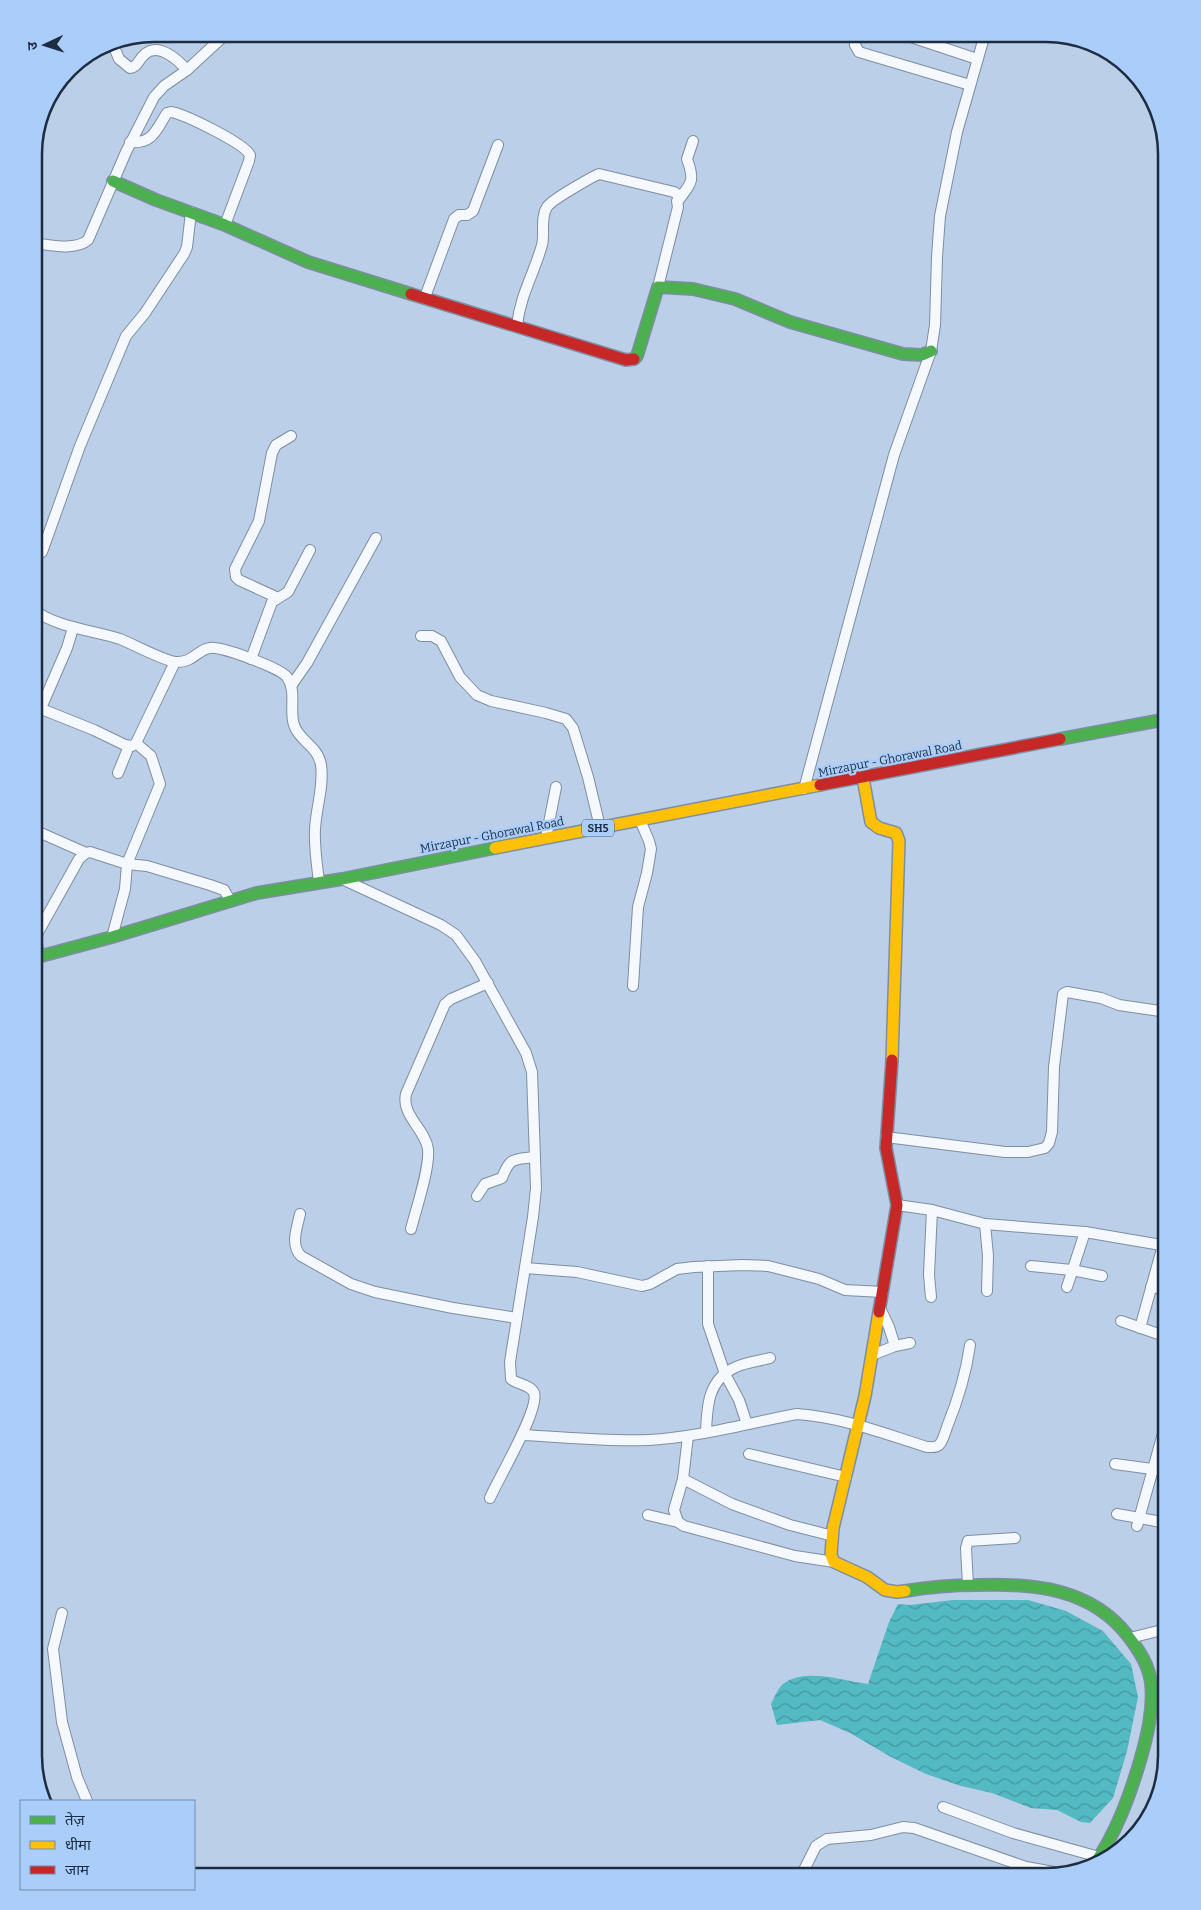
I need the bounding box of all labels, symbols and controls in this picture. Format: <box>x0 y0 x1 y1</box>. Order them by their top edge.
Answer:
north arrow <box>20 20 70 70</box>
text: उ <box>24 40 41 51</box>
street label: Mirzapur - Ghorawal Road <box>817 738 963 780</box>
street label: Mirzapur - Ghorawal Road <box>419 814 565 856</box>
road number: SH5 <box>582 820 614 836</box>
legend <box>20 1800 195 1890</box>
text: तेज़ <box>65 1811 86 1829</box>
text: धीमा <box>65 1836 92 1854</box>
text: जाम <box>65 1861 90 1879</box>

